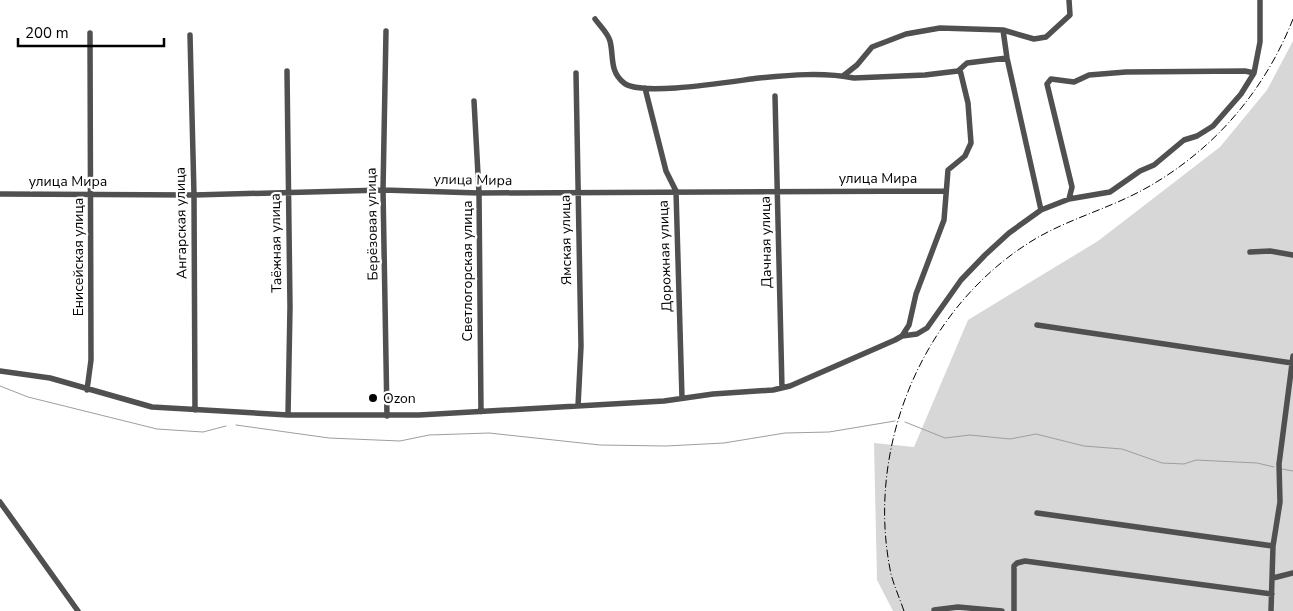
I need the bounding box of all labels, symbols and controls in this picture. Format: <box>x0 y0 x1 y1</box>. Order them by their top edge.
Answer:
scale bar <box>18 15 164 47</box>
text: 200 m <box>25 23 69 43</box>
street label: Ангарская улица <box>171 167 191 279</box>
street label: Берёзовая улица <box>362 167 382 281</box>
street label: улица Мира <box>839 169 917 188</box>
street label: улица Мира <box>434 170 512 190</box>
street label: улица Мира <box>29 172 107 191</box>
street label: Таёжная улица <box>266 193 286 293</box>
street label: Ямская улица <box>556 195 576 285</box>
street label: Дачная улица <box>756 196 776 288</box>
street label: Енисейская улица <box>69 198 88 316</box>
street label: Дорожная улица <box>654 200 676 312</box>
street label: Светлогорская улица <box>458 201 477 341</box>
place label: Ozon <box>383 389 416 408</box>
marker: Ozon <box>367 392 379 404</box>

